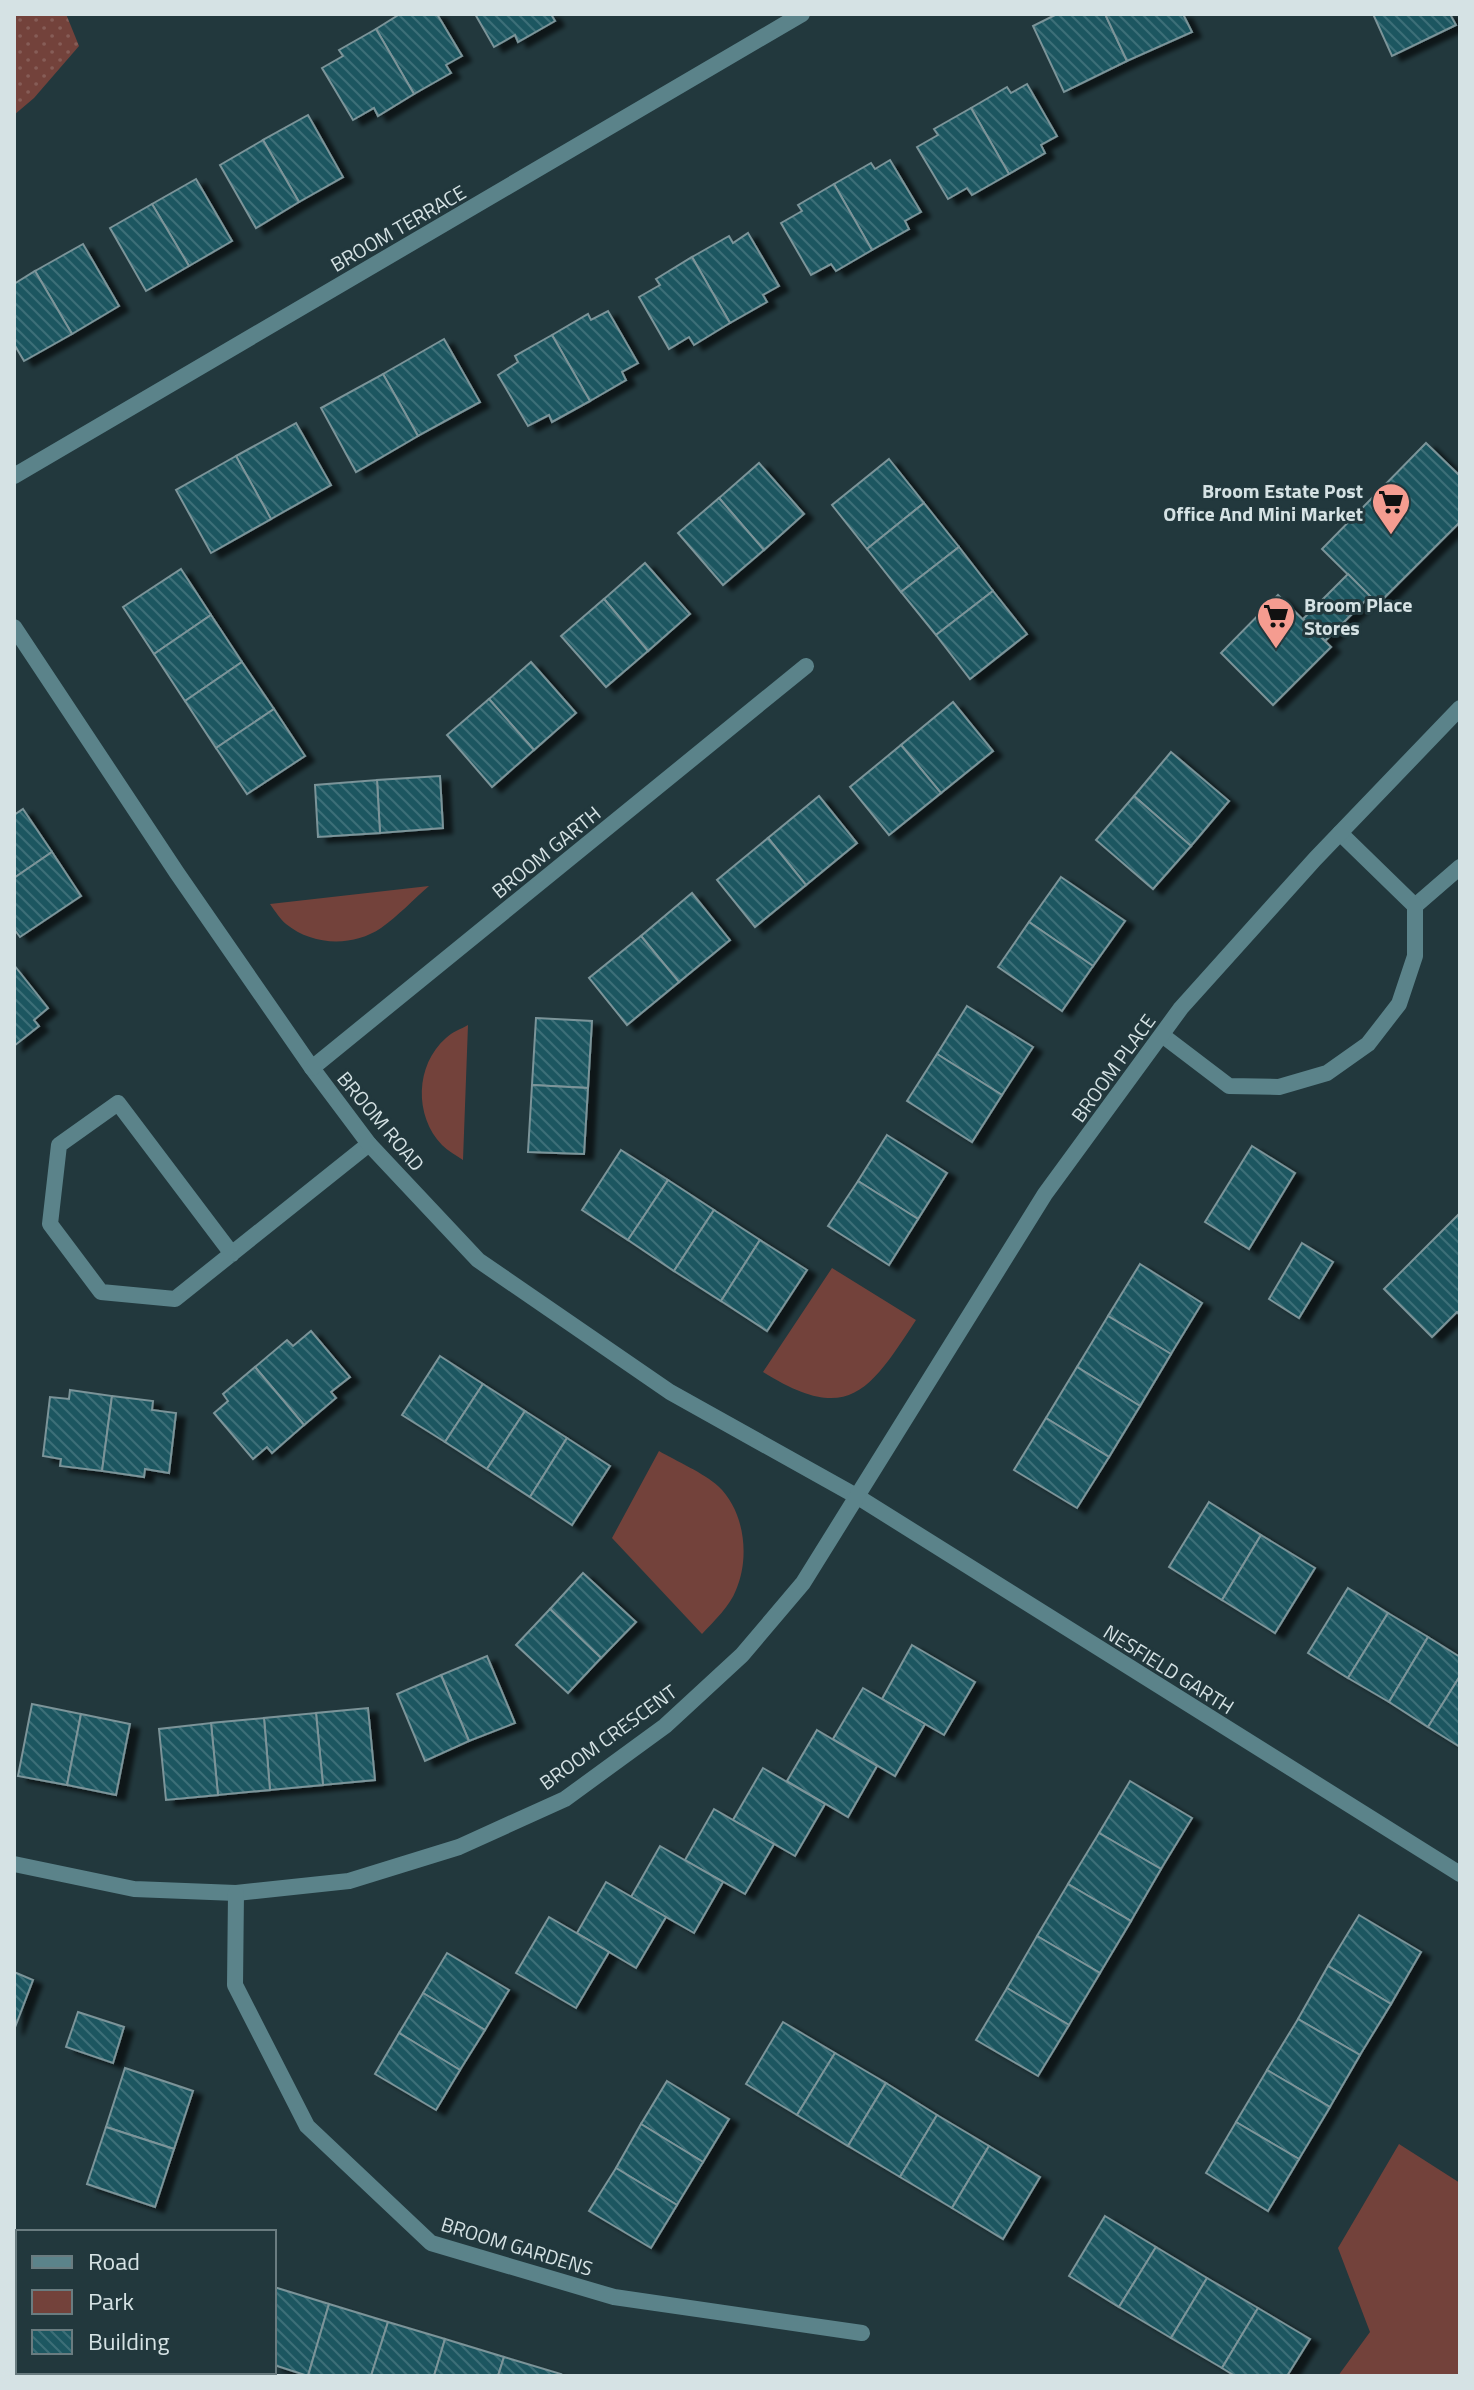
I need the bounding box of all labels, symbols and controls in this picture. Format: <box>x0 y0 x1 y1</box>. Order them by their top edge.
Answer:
street label: BROOM TERRACE <box>324 177 472 279</box>
place label: Broom Estate Post Office And Mini Market <box>1163 475 1363 529</box>
supermarket icon: Broom Estate Post Office And Mini Market <box>1370 481 1412 536</box>
place label: Broom Place Stores <box>1304 589 1413 643</box>
supermarket icon: Broom Place Stores <box>1255 595 1297 650</box>
street label: BROOM GARTH <box>485 798 607 906</box>
street label: BROOM PLACE <box>1063 1007 1163 1129</box>
street label: BROOM ROAD <box>330 1064 432 1178</box>
street label: NESFIELD GARTH <box>1098 1616 1240 1722</box>
street label: BROOM CRESCENT <box>533 1676 684 1798</box>
street label: BROOM GARDENS <box>437 2208 597 2284</box>
legend <box>16 2230 276 2374</box>
text: Road <box>88 2243 140 2279</box>
text: Park <box>88 2283 134 2319</box>
text: Building <box>88 2323 170 2359</box>

